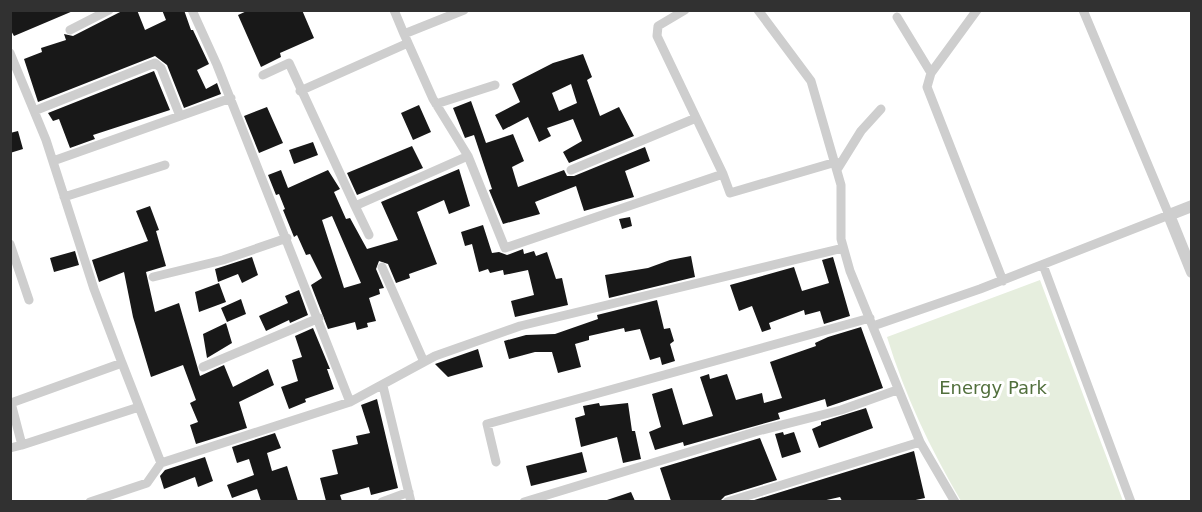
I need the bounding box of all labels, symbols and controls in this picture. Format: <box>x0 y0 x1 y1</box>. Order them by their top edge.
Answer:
park label: Energy Park <box>939 377 1047 398</box>

